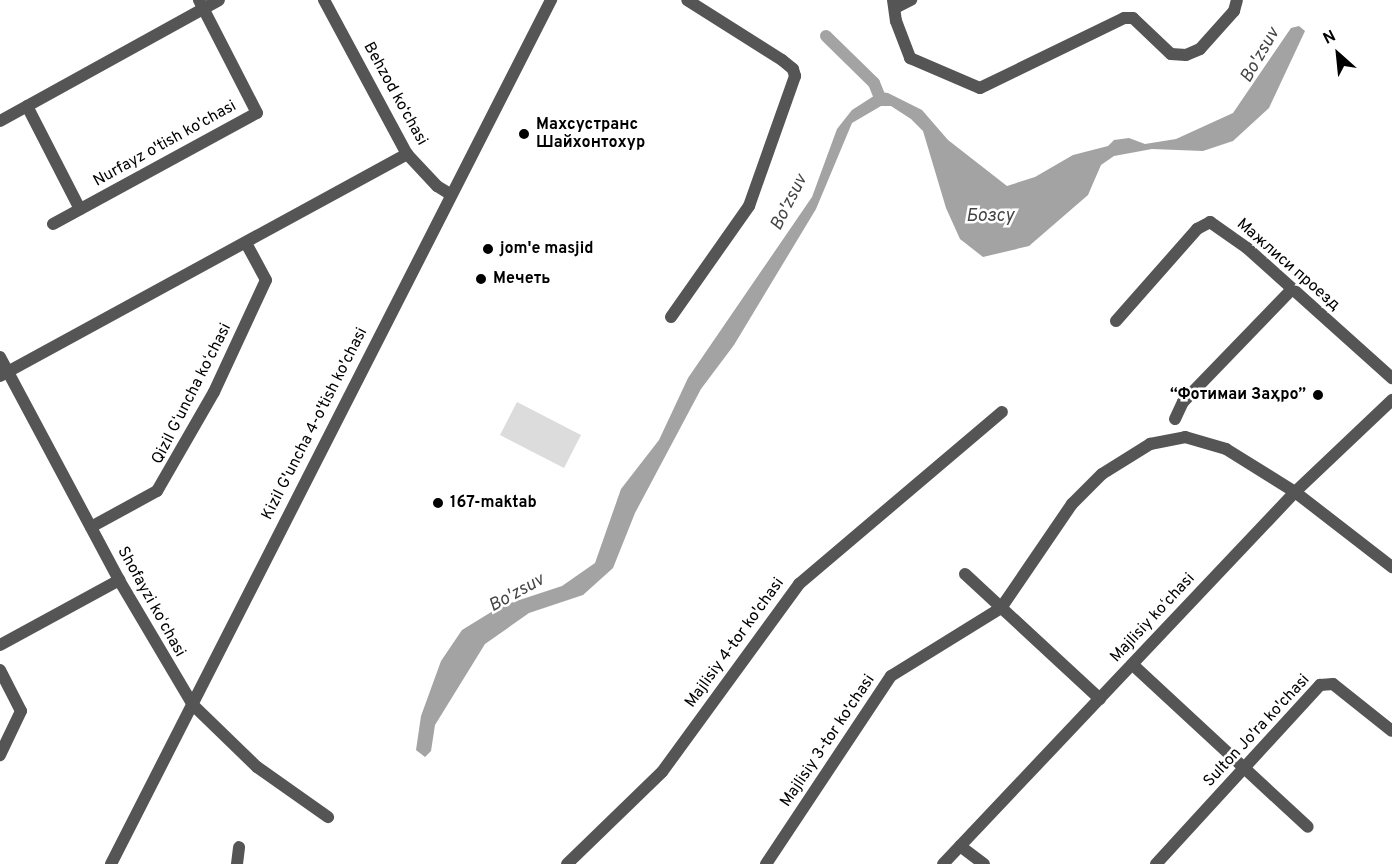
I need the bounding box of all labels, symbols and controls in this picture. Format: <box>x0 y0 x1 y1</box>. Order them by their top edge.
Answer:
north arrow <box>1308 24 1368 84</box>
water label: Bo'zsuv <box>1237 25 1285 87</box>
text: N <box>1320 26 1339 49</box>
street label: Behzod ko‘chasi <box>359 39 431 149</box>
street label: Nurfayz o'tish ko'chasi <box>90 97 240 191</box>
place label: Махсустранс Шайхонтохур <box>536 115 645 153</box>
marker: Махсустранс Шайхонтохур <box>517 127 531 141</box>
water label: Bo'zsuv <box>767 171 813 235</box>
water label: Бозсу <box>966 206 1014 228</box>
street label: Мажлиси проезд <box>1232 215 1344 315</box>
place label: jom'e masjid <box>500 239 593 259</box>
marker: jom'e masjid <box>481 242 495 256</box>
place label: Мечеть <box>493 269 550 289</box>
marker: Мечеть <box>474 272 488 286</box>
street label: Qizil Gʻuncha koʻchasi <box>148 320 236 468</box>
street label: Kizil G'uncha 4-o'tish ko'chasi <box>258 325 372 523</box>
place label: “Фотимаи Заҳро” <box>1170 385 1306 405</box>
marker: “Фотимаи Заҳро” <box>1311 388 1325 402</box>
place label: 167-maktab <box>450 493 537 513</box>
marker: 167-maktab <box>431 496 445 510</box>
street label: Shofayzi koʻchasi <box>113 544 189 660</box>
street label: Majlisiy koʻchasi <box>1107 569 1199 667</box>
water label: Bo'zsuv <box>486 570 548 618</box>
street label: Majlisiy 4-tor ko'chasi <box>681 574 789 712</box>
street label: Majlisiy 3-tor ko'chasi <box>777 671 879 811</box>
street label: Sulton Jo'ra ko'chasi <box>1200 671 1314 791</box>

